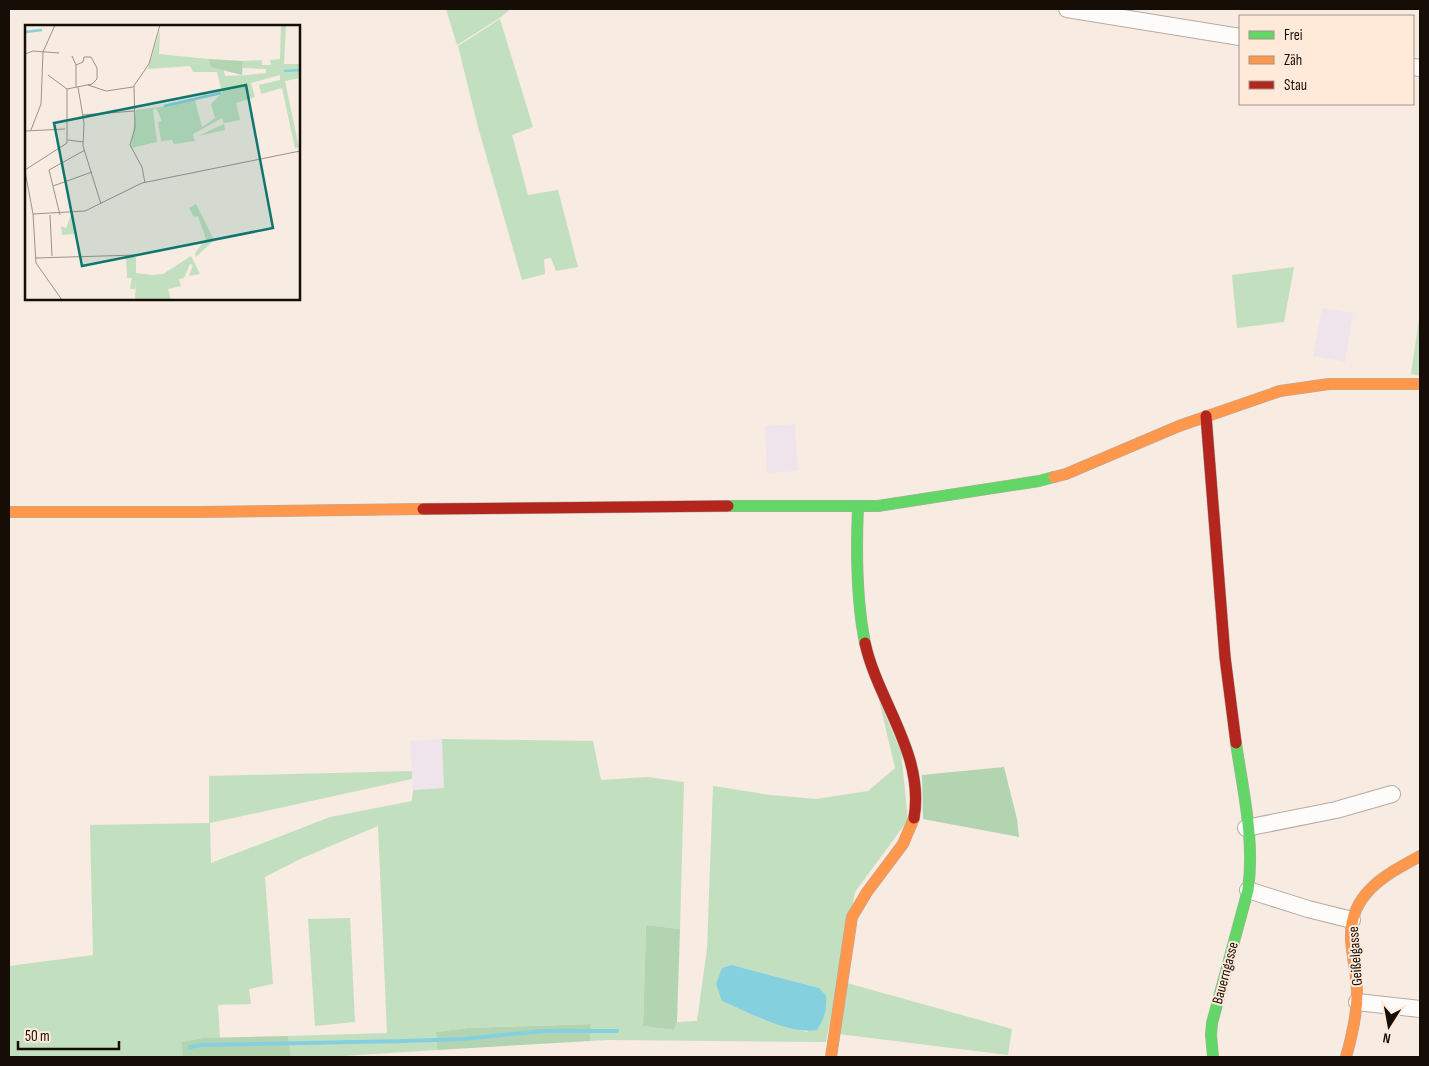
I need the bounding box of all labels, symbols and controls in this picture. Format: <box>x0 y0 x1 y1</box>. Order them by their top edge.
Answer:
legend <box>1239 15 1414 105</box>
inset map <box>25 25 300 300</box>
text: Frei <box>1284 26 1303 45</box>
text: Zäh <box>1284 51 1302 70</box>
text: Stau <box>1284 76 1307 95</box>
street label: Geißelgasse <box>1344 926 1367 986</box>
street label: Bauerngasse <box>1208 940 1243 1006</box>
north arrow <box>1364 1001 1414 1051</box>
scale bar <box>18 1018 119 1050</box>
text: 50 m <box>25 1027 50 1046</box>
text: N <box>1381 1029 1392 1047</box>

